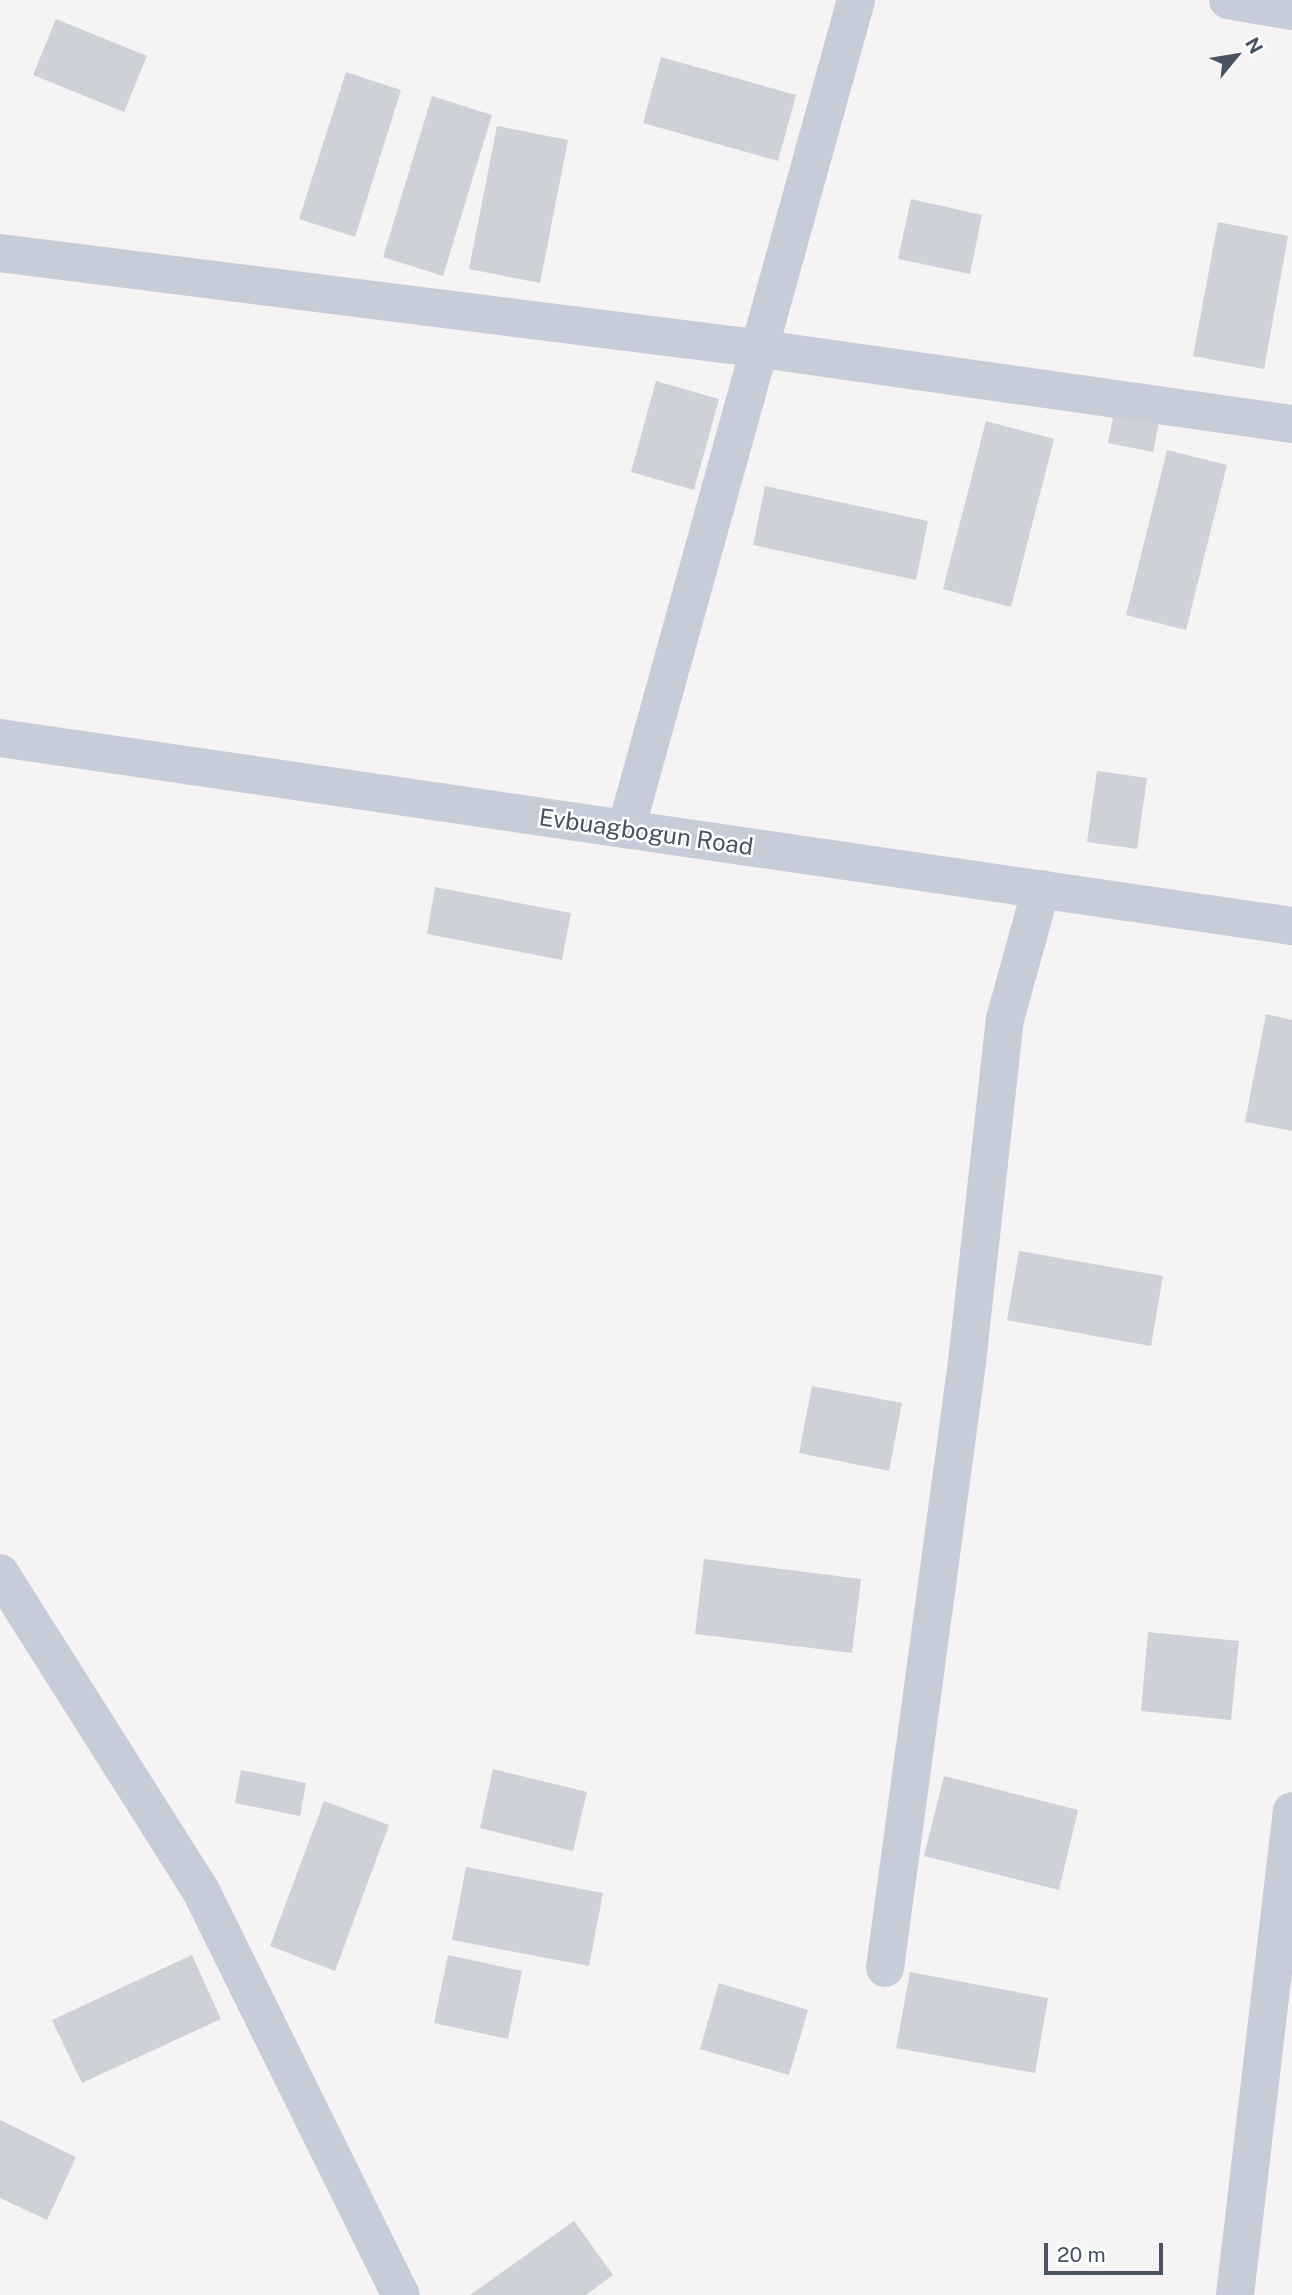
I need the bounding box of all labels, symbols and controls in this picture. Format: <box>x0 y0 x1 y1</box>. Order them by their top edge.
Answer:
north arrow <box>1201 21 1271 91</box>
text: N <box>1241 34 1267 57</box>
street label: Evbuagbogun Road <box>537 803 755 861</box>
scale bar <box>1047 2228 1166 2272</box>
text: 20 m <box>1057 2242 1106 2267</box>

